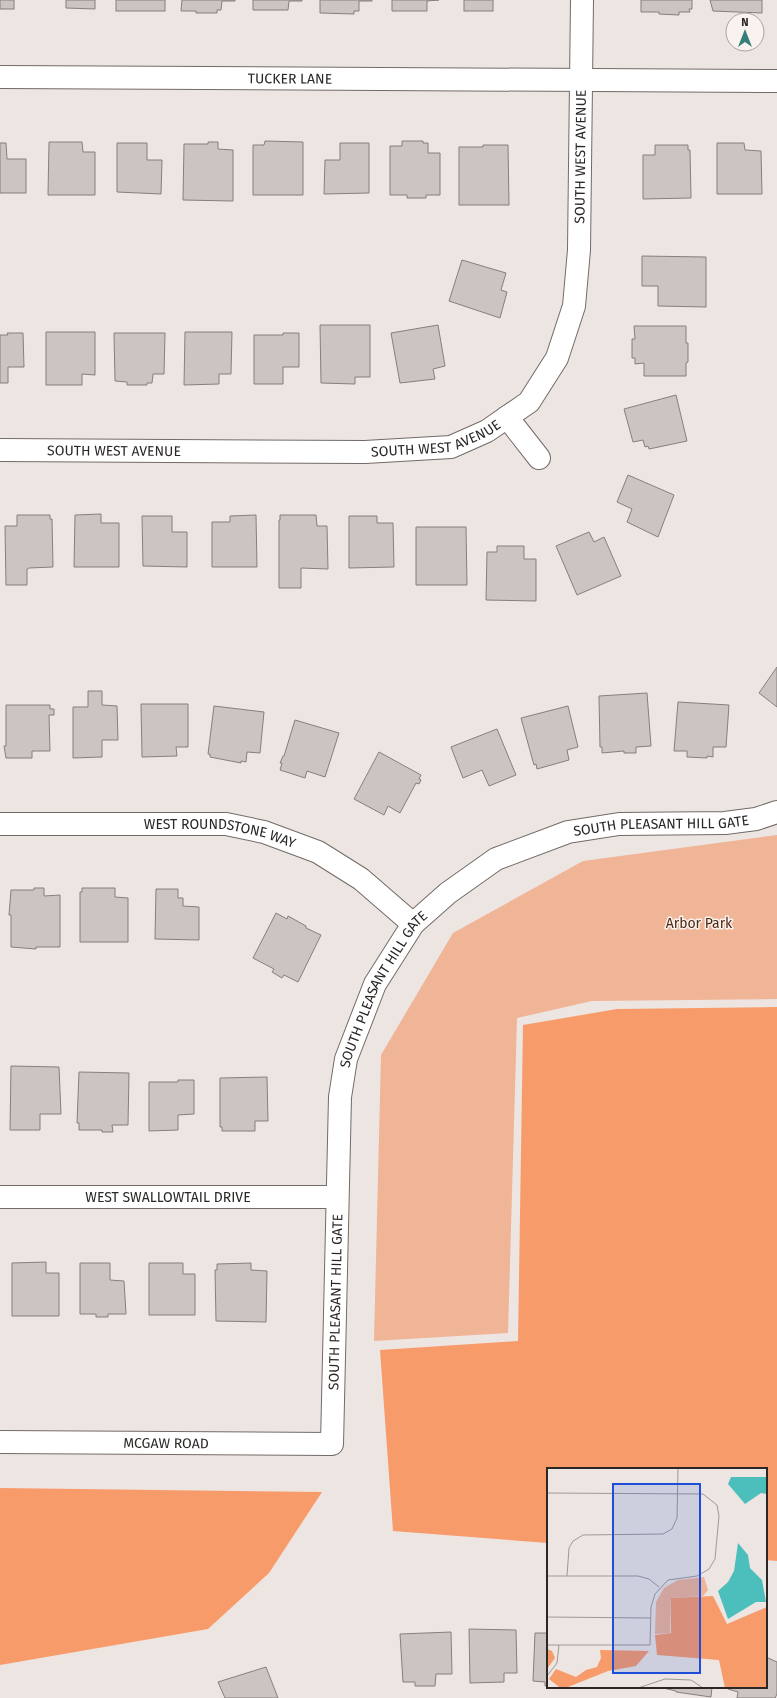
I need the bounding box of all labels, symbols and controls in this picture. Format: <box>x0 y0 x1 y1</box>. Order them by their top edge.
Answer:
north arrow <box>725 12 765 52</box>
text: N <box>741 16 749 29</box>
street label: TUCKER LANE <box>248 70 332 88</box>
street label: SOUTH WEST AVENUE <box>571 90 590 224</box>
street label: SOUTH WEST AVENUE <box>371 416 504 461</box>
street label: SOUTH WEST AVENUE <box>47 442 181 460</box>
street label: SOUTH PLEASANT HILL GATE <box>572 812 750 840</box>
street label: WEST ROUNDSTONE WAY <box>144 816 298 852</box>
street label: SOUTH PLEASANT HILL GATE <box>337 907 431 1069</box>
park label: Arbor Park <box>666 915 733 932</box>
street label: WEST SWALLOWTAIL DRIVE <box>85 1189 251 1206</box>
street label: SOUTH PLEASANT HILL GATE <box>325 1214 346 1390</box>
street label: MCGAW ROAD <box>123 1435 209 1452</box>
inset map <box>547 1468 767 1688</box>

